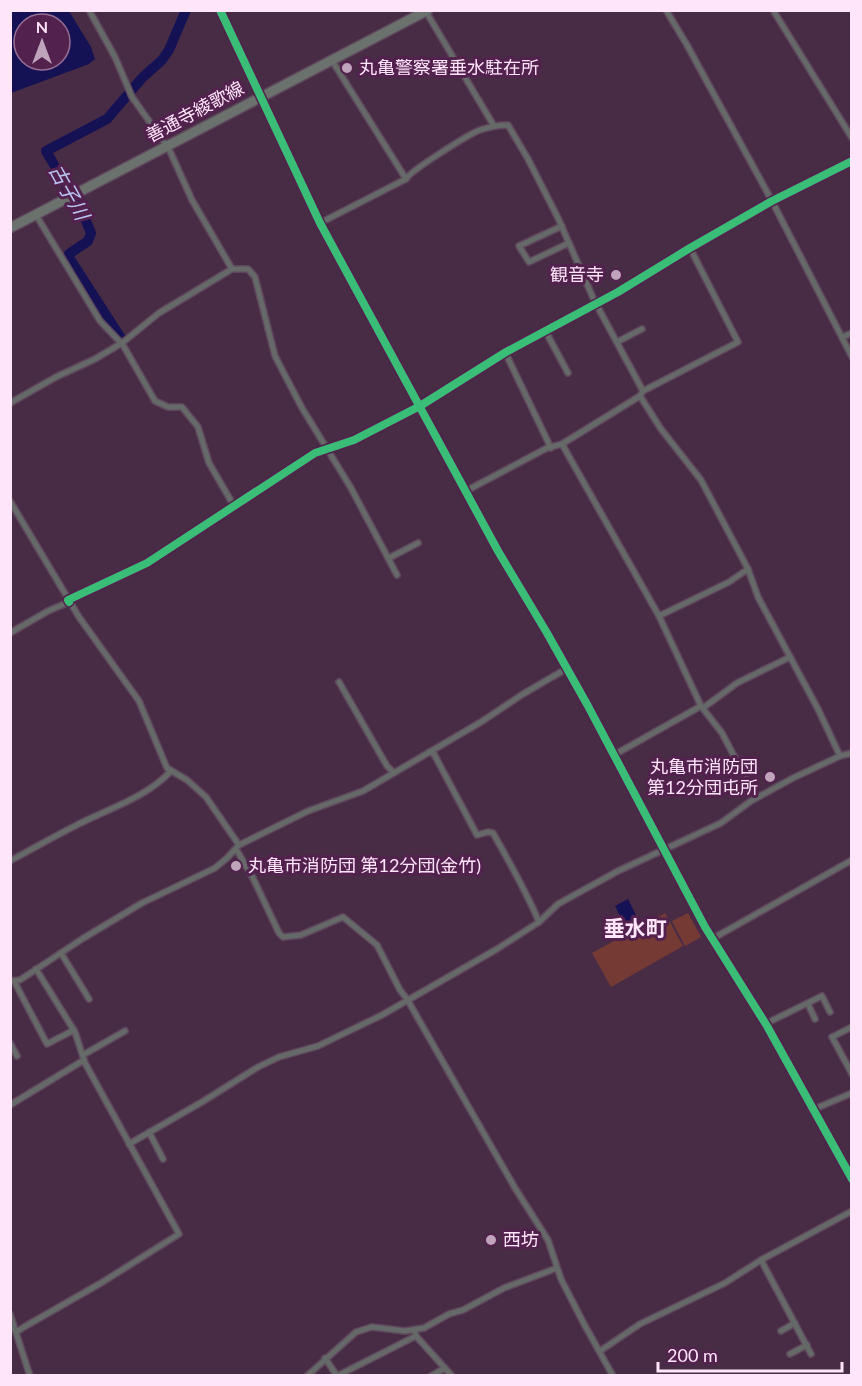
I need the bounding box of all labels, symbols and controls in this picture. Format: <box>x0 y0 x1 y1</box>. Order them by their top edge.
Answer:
north arrow <box>12 12 72 72</box>
text: N <box>36 17 48 36</box>
place label: 丸亀警察署垂水駐在所 <box>359 56 539 78</box>
marker: 丸亀警察署垂水駐在所 <box>340 61 354 75</box>
street label: 善通寺綾歌線 <box>142 76 247 146</box>
water label: 古子川 <box>45 159 96 225</box>
place label: 観音寺 <box>550 263 604 285</box>
marker: 観音寺 <box>609 268 623 282</box>
place label: 丸亀市消防団 第12分団屯所 <box>647 755 758 798</box>
marker: 丸亀市消防団 第12分団屯所 <box>763 770 777 784</box>
place label: 丸亀市消防団 第12分団(金竹) <box>248 854 481 876</box>
marker: 丸亀市消防団 第12分団(金竹) <box>229 859 243 873</box>
district label: 垂水町 <box>604 915 667 940</box>
place label: 西坊 <box>503 1228 539 1250</box>
marker: 西坊 <box>484 1233 498 1247</box>
scale bar <box>658 1335 842 1373</box>
text: 200 m <box>667 1344 718 1366</box>

